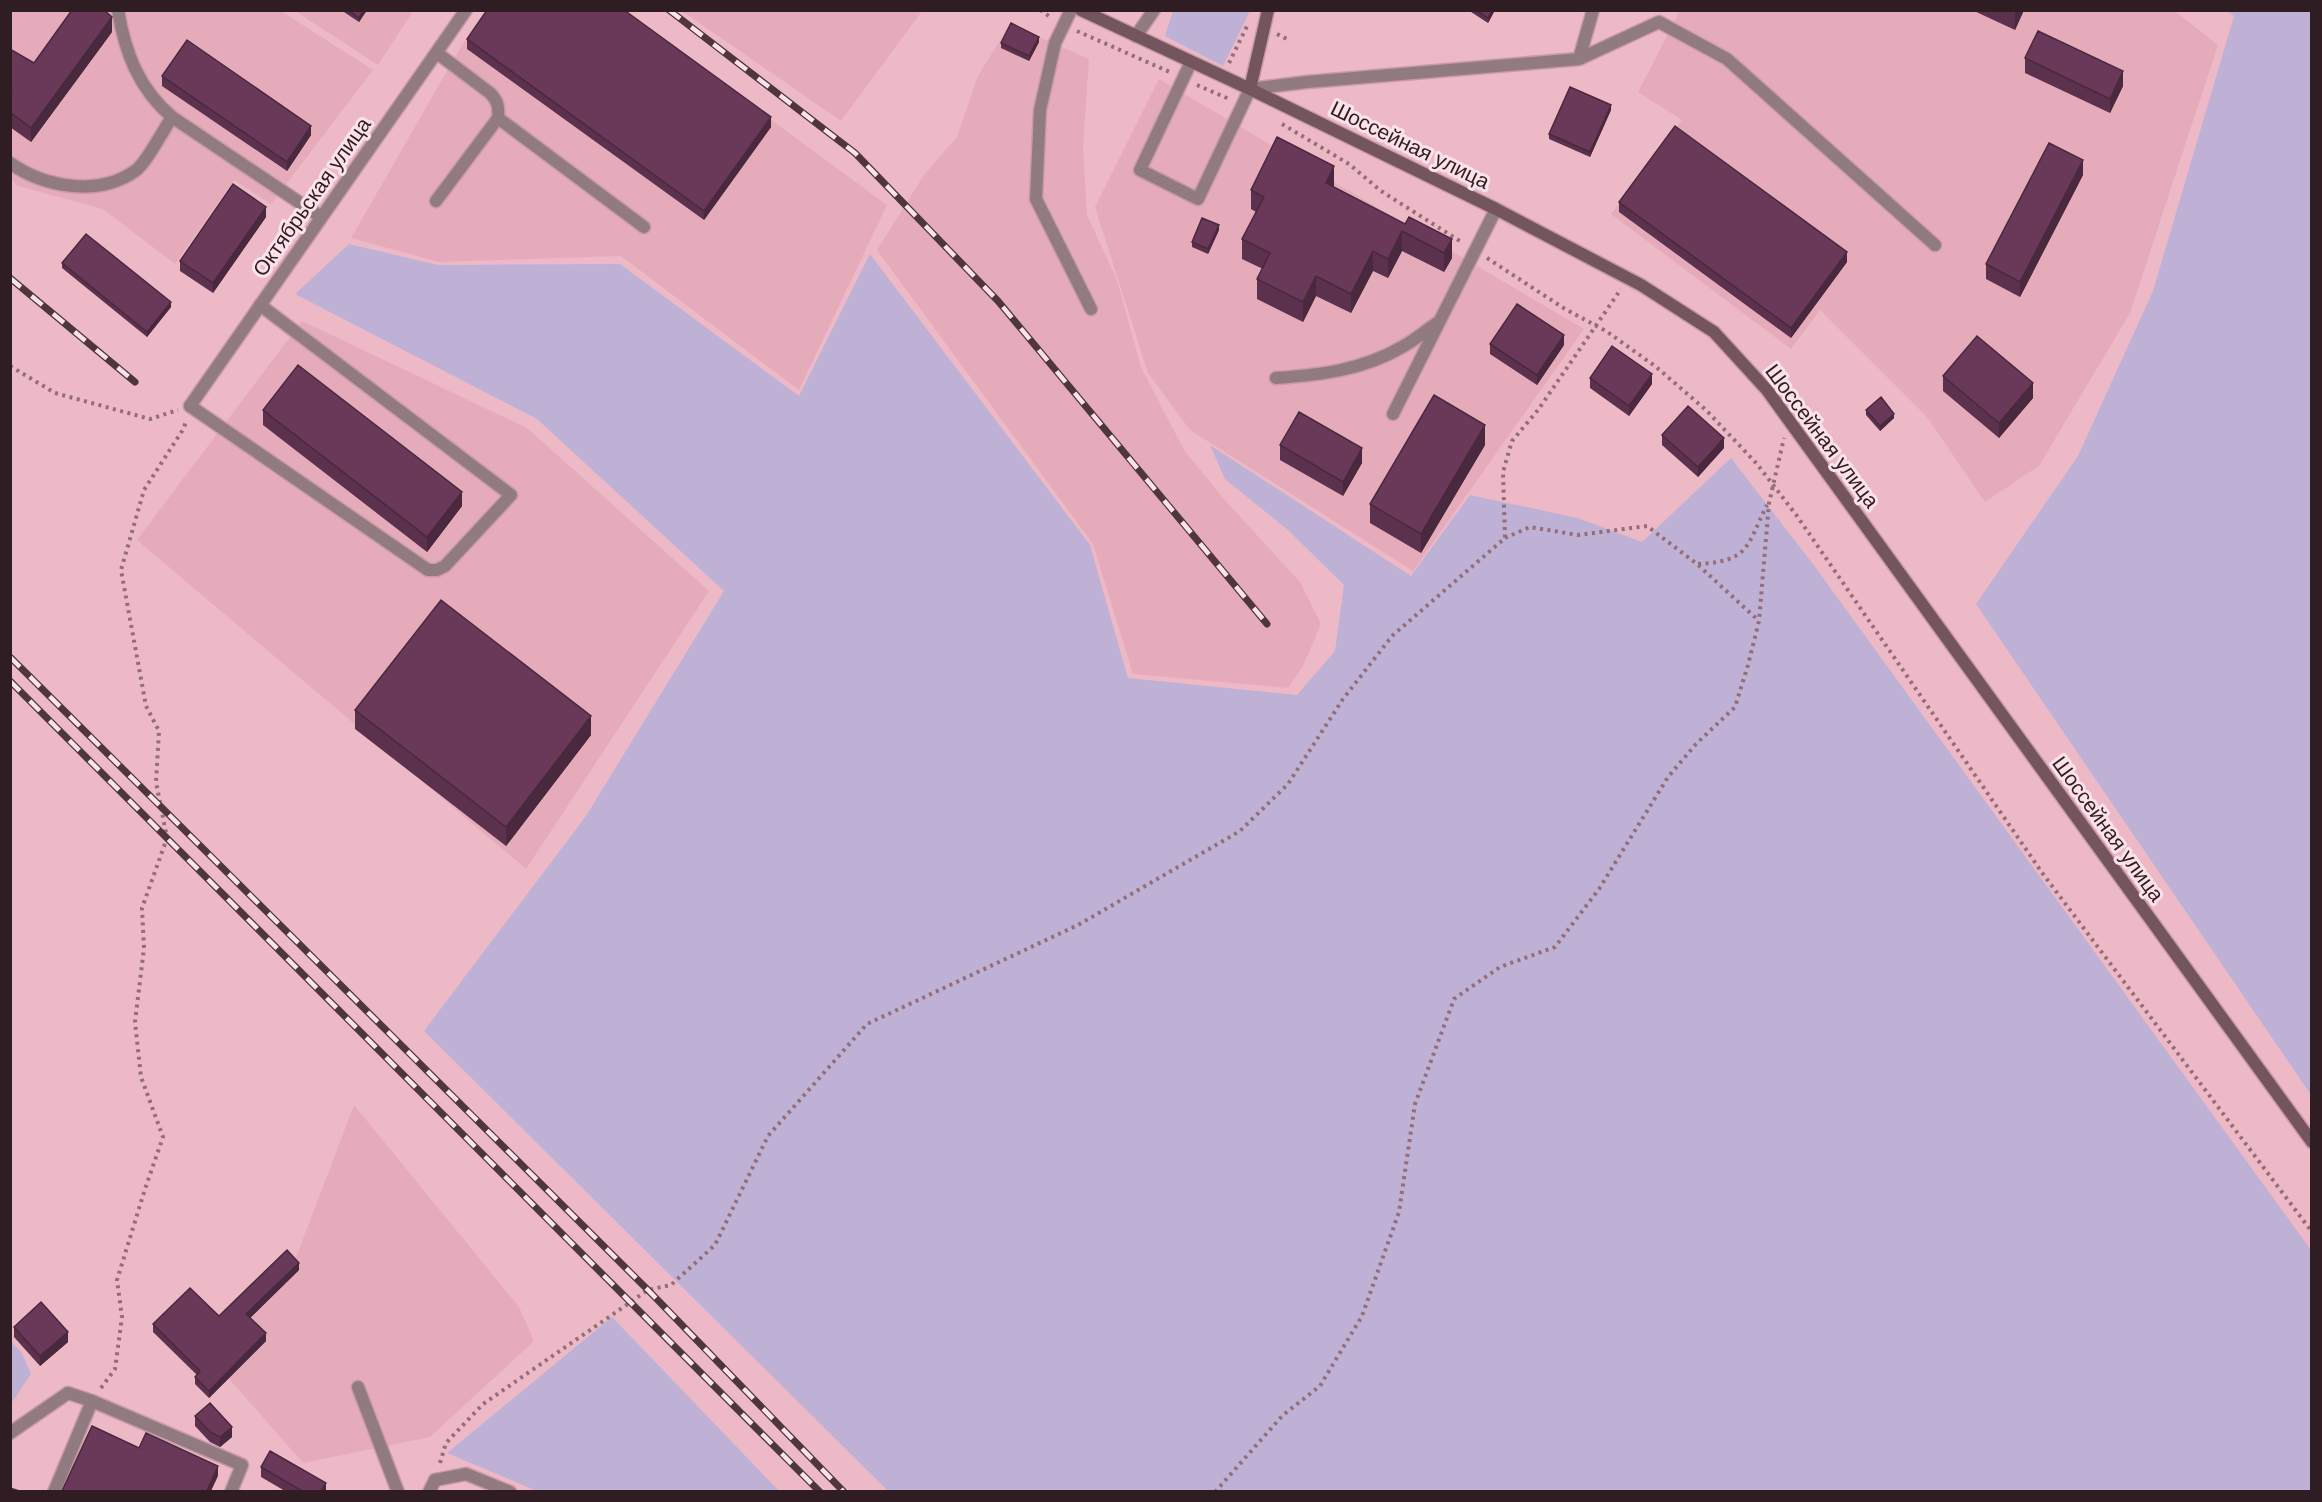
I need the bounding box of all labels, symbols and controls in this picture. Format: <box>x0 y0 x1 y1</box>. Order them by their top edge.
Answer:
street label: Шоссейная улица <box>1327 96 1494 193</box>
street label: Октябрьская улица <box>248 113 375 280</box>
street label: Шоссейная улица <box>1761 359 1884 512</box>
street label: Шоссейная улица <box>2048 752 2169 906</box>

